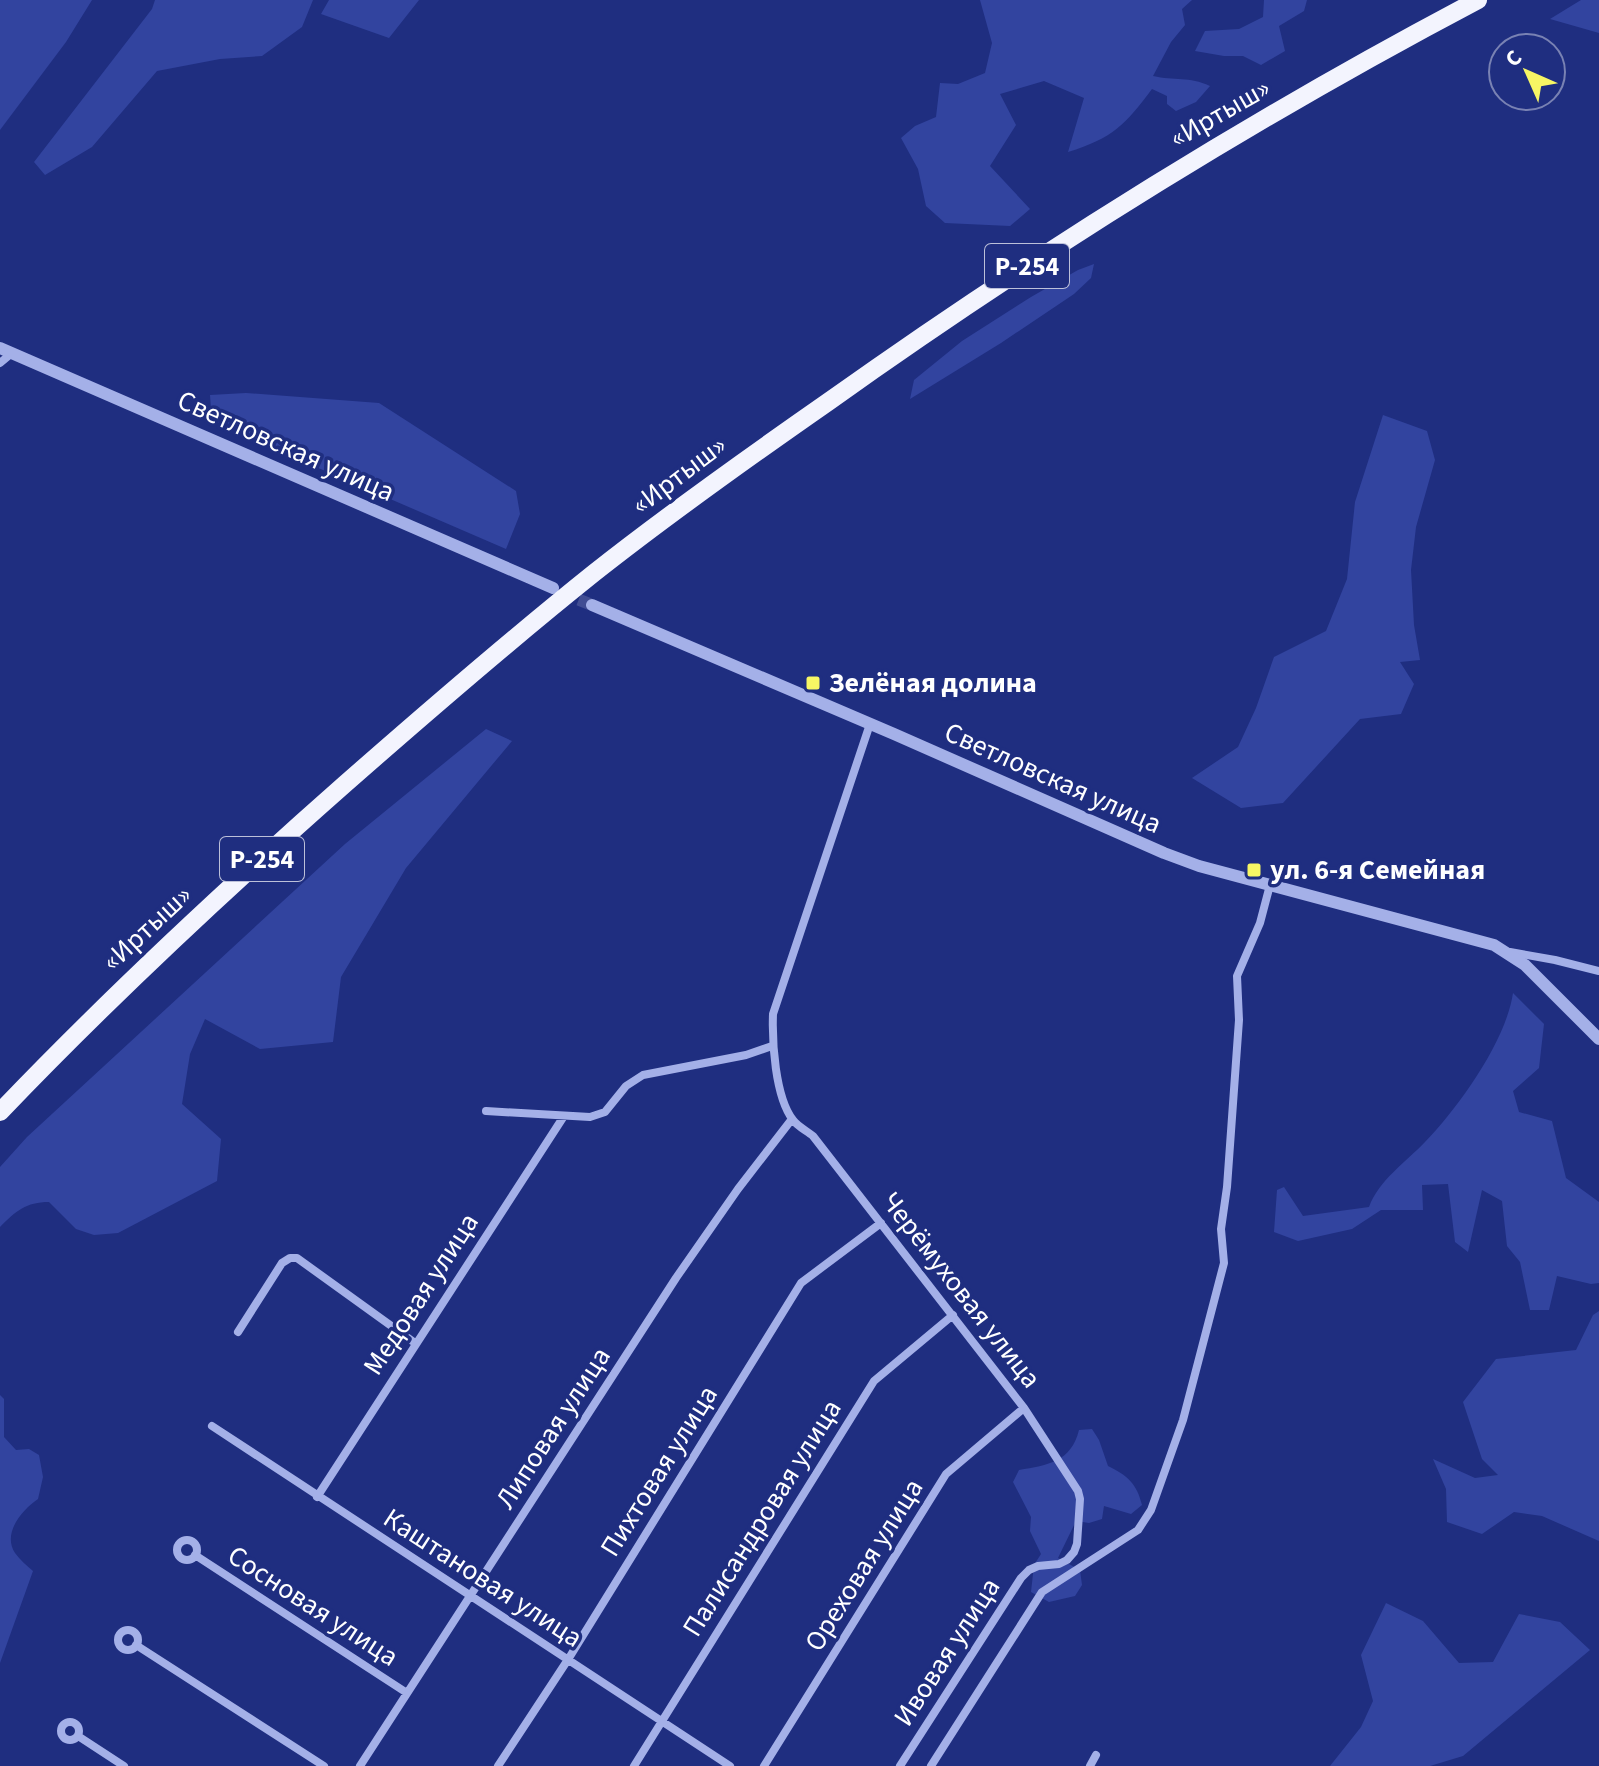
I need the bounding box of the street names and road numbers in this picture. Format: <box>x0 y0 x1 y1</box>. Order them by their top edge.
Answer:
street label: «Иртыш» <box>1162 68 1278 158</box>
road number: Р-254 <box>985 244 1069 288</box>
street label: Светловская улица <box>171 380 401 512</box>
street label: «Иртыш» <box>623 426 735 524</box>
street label: Светловская улица <box>938 712 1168 844</box>
road number: Р-254 <box>220 837 304 881</box>
street label: «Иртыш» <box>93 876 201 980</box>
street label: Черёмуховая улица <box>872 1183 1050 1397</box>
street label: Медовая улица <box>354 1205 488 1383</box>
street label: Липовая улица <box>486 1339 620 1517</box>
street label: Пихтовая улица <box>590 1378 728 1564</box>
street label: Палисандровая улица <box>673 1392 851 1644</box>
street label: Ореховая улица <box>795 1471 933 1659</box>
street label: Каштановая улица <box>376 1498 590 1658</box>
street label: Сосновая улица <box>220 1536 406 1676</box>
street label: Ивовая улица <box>884 1570 1010 1734</box>

